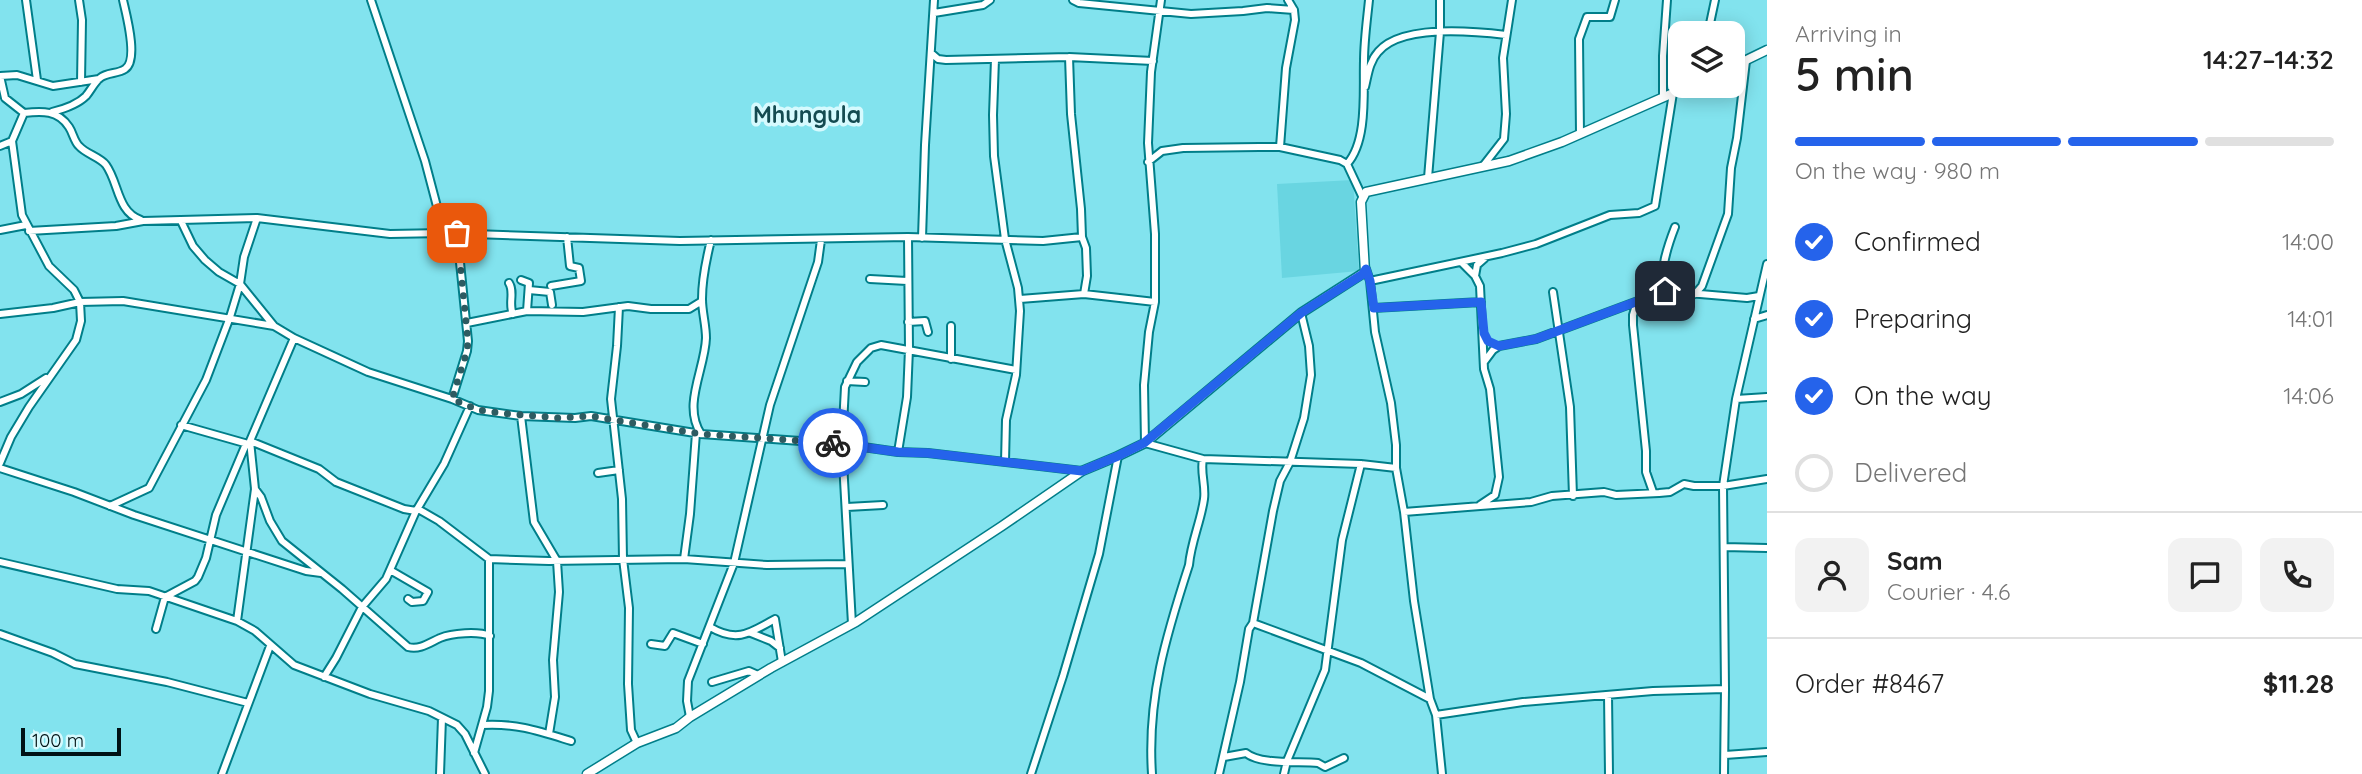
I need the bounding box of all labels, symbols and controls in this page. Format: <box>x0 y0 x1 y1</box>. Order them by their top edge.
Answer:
text: Arriving in <box>1795 19 1902 48</box>
map controls <box>1668 21 1745 98</box>
button: layers <box>1668 21 1745 98</box>
text: 14:27–14:32 <box>2203 43 2334 76</box>
text: 5 min <box>1795 45 1914 103</box>
district label: Mhungula <box>753 100 861 129</box>
text: On the way · 980 m <box>1795 156 2000 185</box>
pin <box>427 203 487 263</box>
icon: bag <box>438 214 476 252</box>
icon: check <box>1795 223 1833 261</box>
text: Confirmed <box>1854 225 1981 258</box>
text: 14:00 <box>2282 227 2334 256</box>
pin <box>1635 261 1695 321</box>
icon: home <box>1646 272 1684 310</box>
icon: check <box>1795 300 1833 338</box>
text: Preparing <box>1854 302 1972 335</box>
text: 14:01 <box>2287 304 2334 333</box>
icon: check <box>1795 377 1833 415</box>
text: On the way <box>1854 379 1992 412</box>
text: 14:06 <box>2283 381 2334 410</box>
courier <box>798 408 868 478</box>
icon: bike <box>814 424 852 462</box>
text: Delivered <box>1854 456 1967 489</box>
button: person <box>1795 538 1869 612</box>
button: chat <box>2168 538 2242 612</box>
button: phone <box>2260 538 2334 612</box>
text: Sam <box>1887 544 1943 577</box>
text: Courier · 4.6 <box>1887 577 2010 606</box>
text: Order #8467 <box>1795 667 1944 700</box>
text: $11.28 <box>2263 667 2334 700</box>
scale bar <box>21 725 121 757</box>
text: 100 m <box>32 728 84 752</box>

